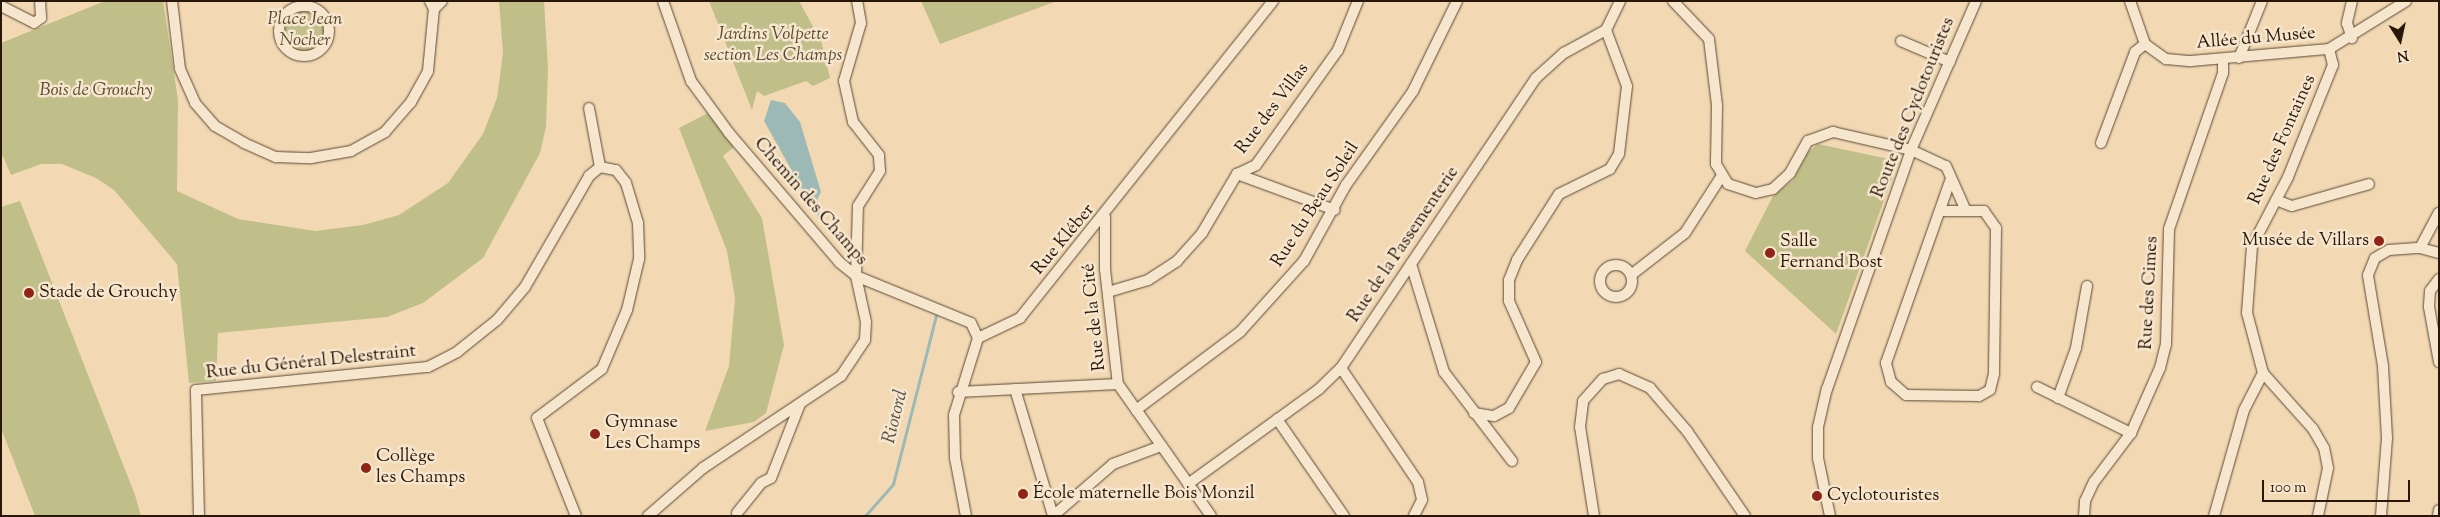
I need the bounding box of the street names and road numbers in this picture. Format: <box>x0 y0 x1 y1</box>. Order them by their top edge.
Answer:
street label: Route des Cyclotouristes <box>1868 15 1960 201</box>
street label: Allée du Musée <box>2195 23 2317 55</box>
street label: Rue des Villas <box>1232 59 1314 159</box>
street label: Rue des Fontaines <box>2245 72 2321 208</box>
street label: Chemin des Champs <box>749 134 871 270</box>
street label: Rue du Beau Soleil <box>1267 138 1365 272</box>
street label: Rue de la Passementerie <box>1344 163 1464 327</box>
street label: Rue Kléber <box>1028 200 1100 280</box>
street label: Rue des Cimes <box>2136 236 2164 350</box>
street label: Rue de la Cité <box>1079 262 1111 372</box>
street label: Rue du Général Delestraint <box>205 341 417 385</box>

